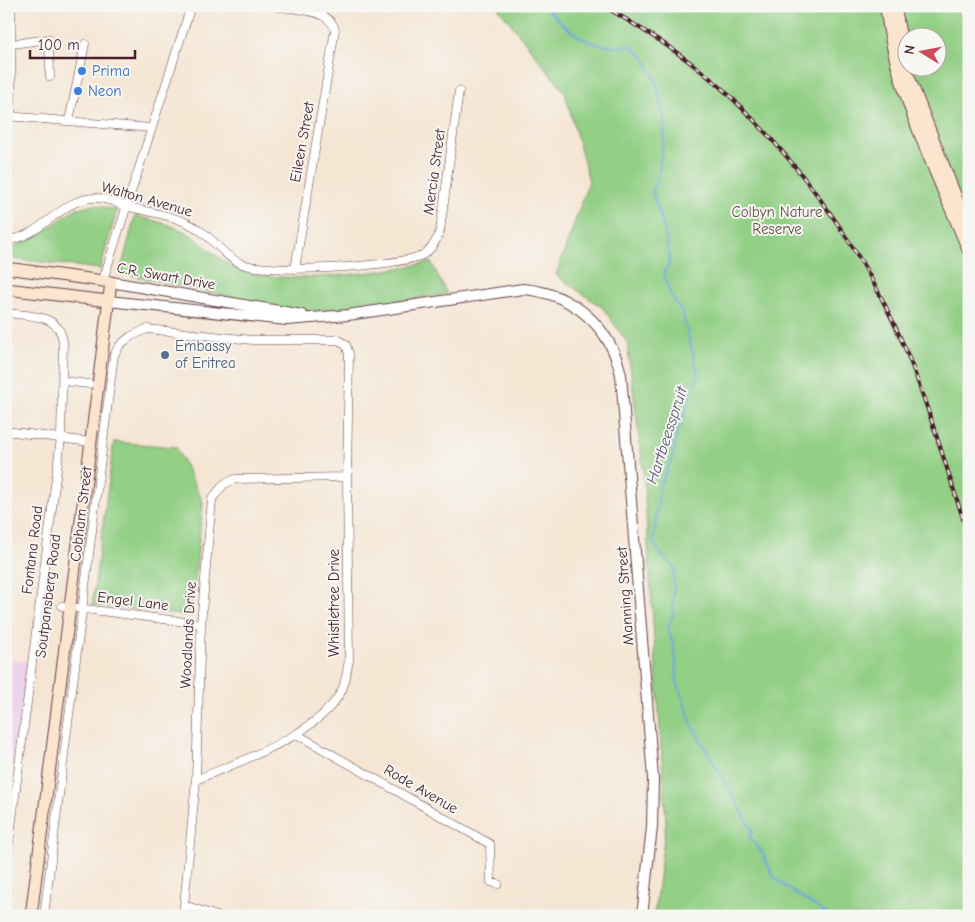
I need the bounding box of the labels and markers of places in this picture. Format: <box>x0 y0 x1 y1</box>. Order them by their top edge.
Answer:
place label: Prima <box>92 62 130 80</box>
marker: Prima <box>76 65 88 77</box>
place label: Neon <box>88 82 122 100</box>
marker: Neon <box>72 85 84 97</box>
place label: Embassy of Eritrea <box>175 337 236 372</box>
marker: Embassy of Eritrea <box>159 349 171 361</box>

